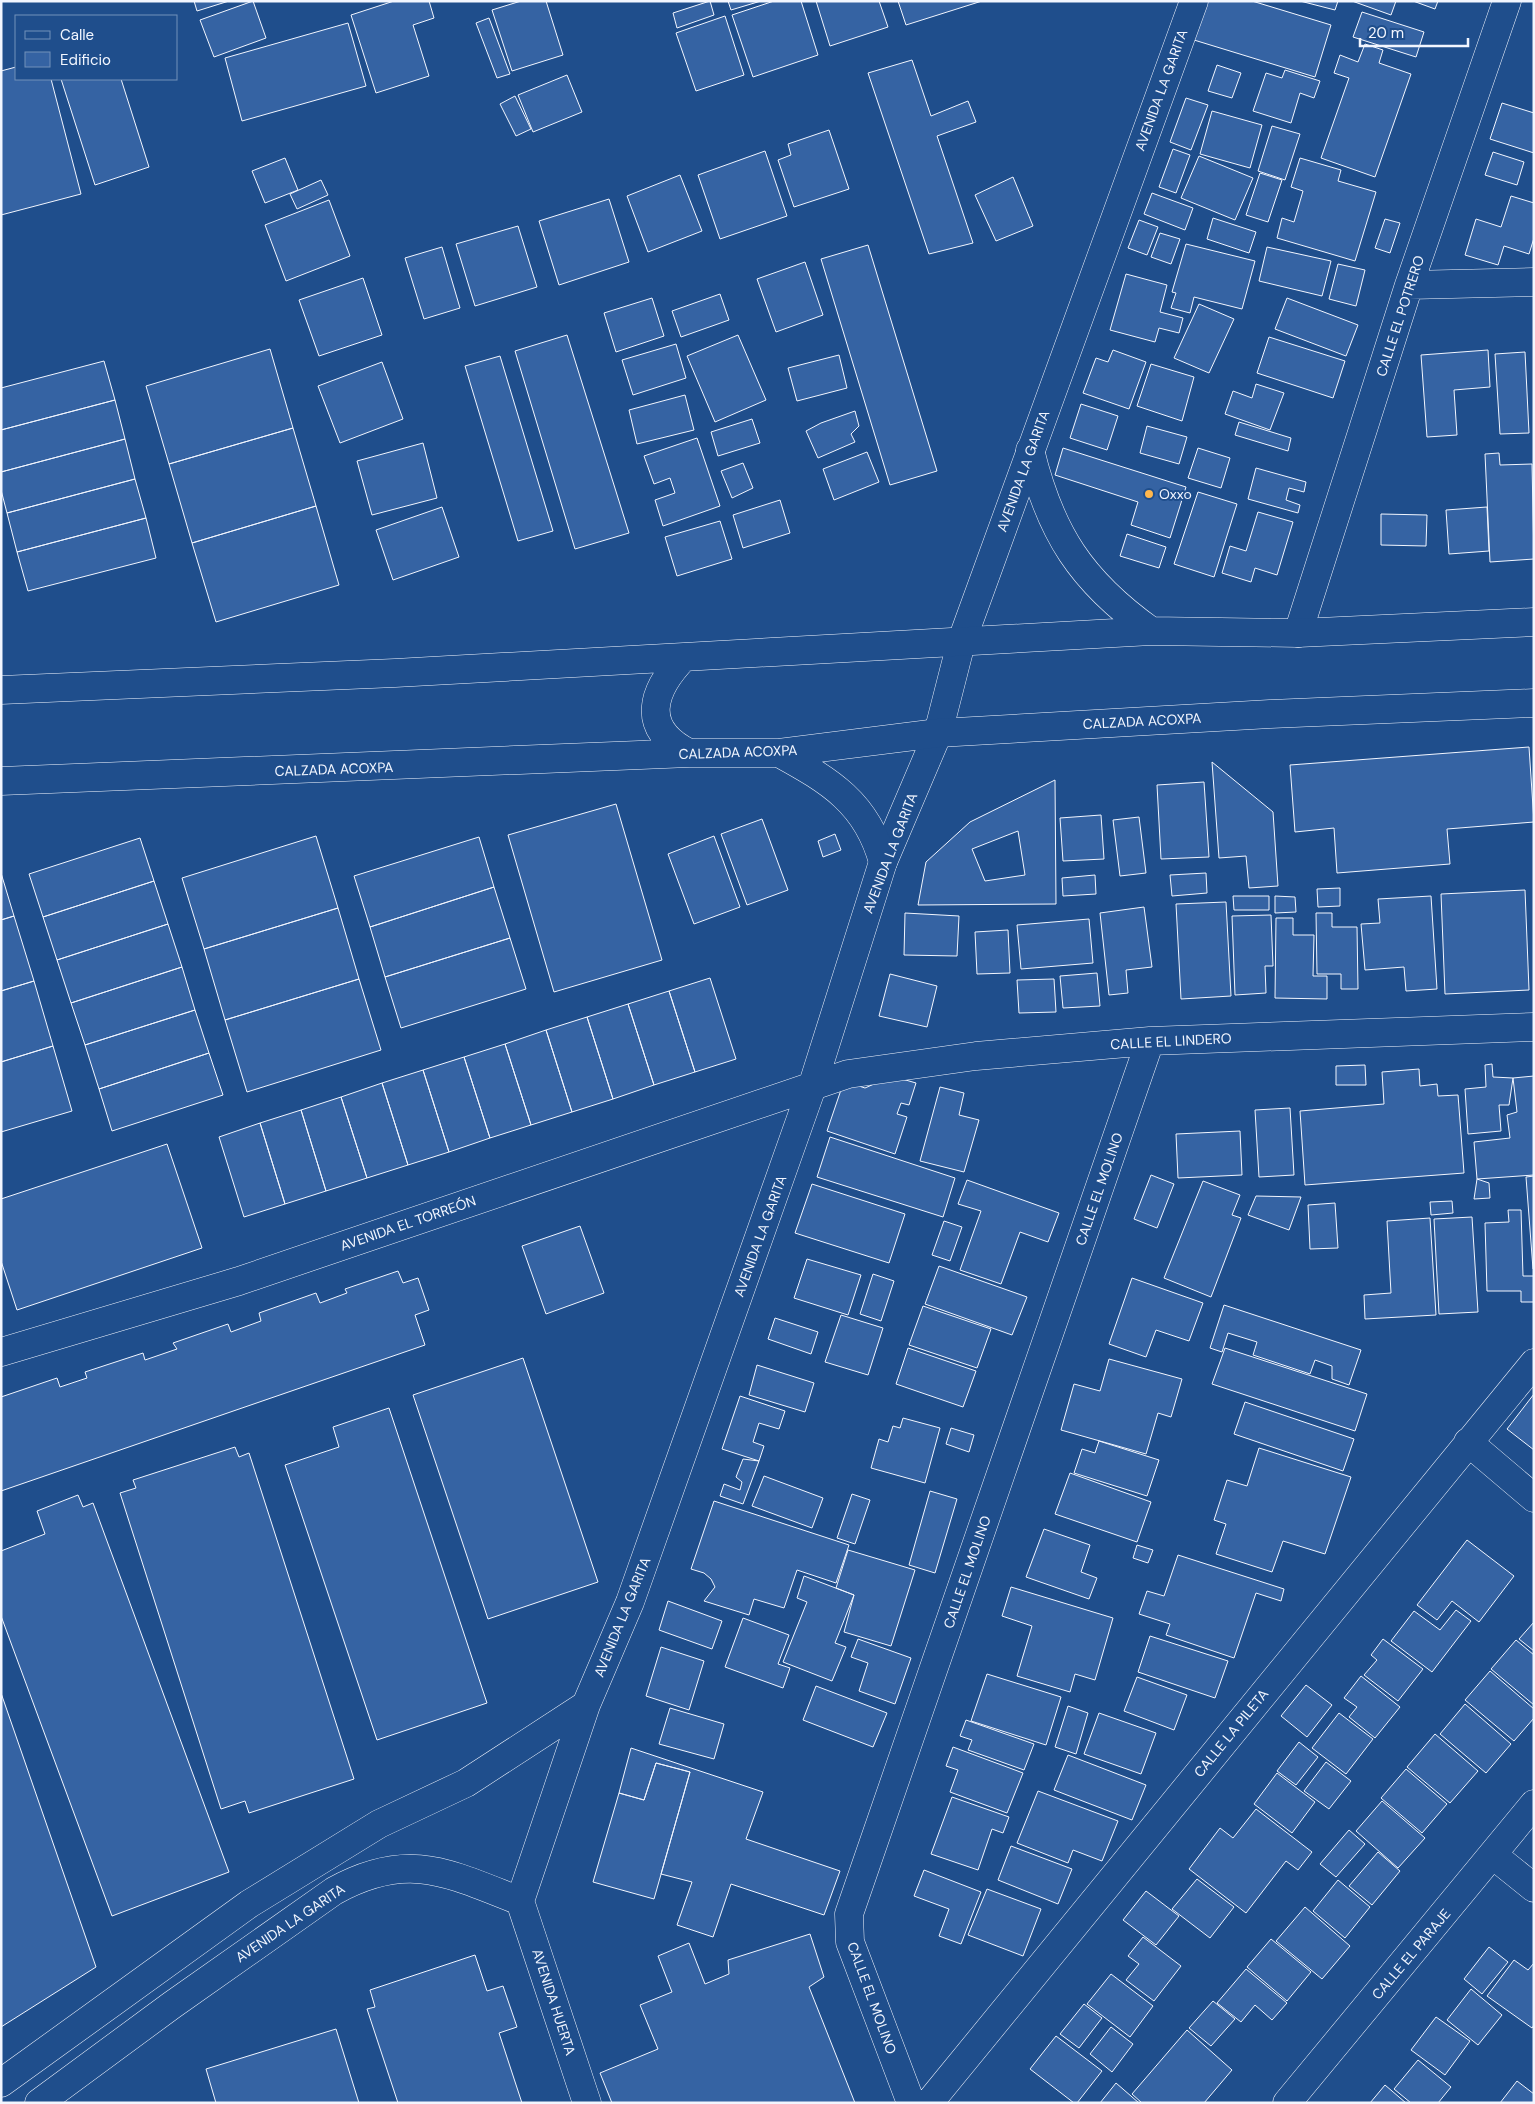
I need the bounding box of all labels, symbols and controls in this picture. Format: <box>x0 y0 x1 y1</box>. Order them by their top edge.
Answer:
legend <box>15 15 178 80</box>
scale bar <box>1360 15 1468 47</box>
text: 20 m <box>1368 23 1404 43</box>
text: Calle <box>60 25 94 45</box>
street label: AVENIDA LA GARITA <box>1131 27 1191 153</box>
text: Edificio <box>60 50 111 70</box>
street label: CALLE EL POTRERO <box>1372 253 1428 379</box>
street label: AVENIDA LA GARITA <box>993 408 1053 534</box>
place label: Oxxo <box>1159 485 1192 503</box>
marker: Oxxo <box>1143 488 1155 500</box>
street label: CALZADA ACOXPA <box>1082 709 1202 733</box>
street label: CALZADA ACOXPA <box>678 741 798 763</box>
street label: CALZADA ACOXPA <box>274 758 394 780</box>
street label: AVENIDA LA GARITA <box>859 790 921 916</box>
street label: CALLE EL LINDERO <box>1110 1029 1232 1053</box>
street label: CALLE EL MOLINO <box>1071 1130 1127 1248</box>
street label: AVENIDA LA GARITA <box>730 1173 790 1299</box>
street label: AVENIDA EL TORREÓN <box>338 1191 478 1255</box>
street label: CALLE EL MOLINO <box>939 1513 995 1631</box>
street label: AVENIDA LA GARITA <box>590 1554 654 1680</box>
street label: CALLE LA PILETA <box>1190 1685 1272 1781</box>
street label: AVENIDA LA GARITA <box>232 1880 348 1966</box>
street label: CALLE EL PARAJE <box>1368 1905 1454 2003</box>
street label: CALLE EL MOLINO <box>843 1939 901 2057</box>
street label: AVENIDA HUERTA <box>528 1946 580 2058</box>

